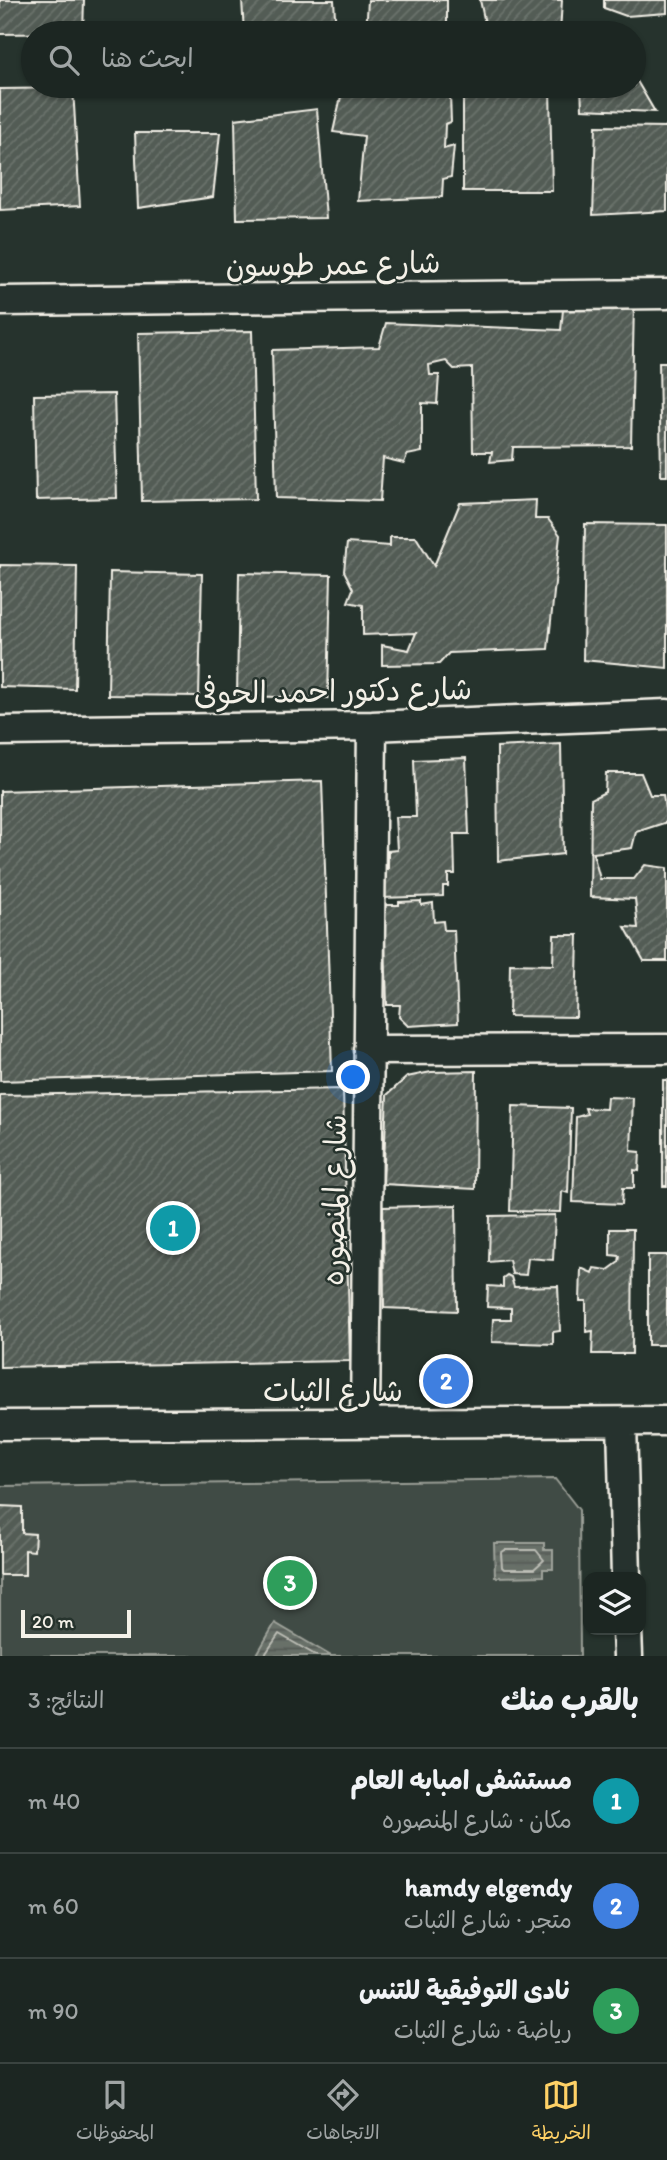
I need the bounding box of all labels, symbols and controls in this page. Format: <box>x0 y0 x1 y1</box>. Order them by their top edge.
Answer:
search box <box>21 21 646 98</box>
icon: search <box>45 41 83 79</box>
text: ابحث هنا <box>101 42 194 74</box>
street label: شارع عمر طوسون <box>225 244 441 287</box>
street label: شارع دكتور احمد الحوفى <box>194 670 472 715</box>
your location <box>336 1060 370 1094</box>
street label: شارع المنصوره <box>314 1114 357 1286</box>
pin: 1 <box>150 1202 196 1254</box>
pin: 2 <box>423 1355 469 1407</box>
street label: شارع الثبات <box>263 1372 403 1412</box>
pin: 3 <box>267 1557 313 1609</box>
map controls <box>583 1572 646 1635</box>
button: layers <box>583 1572 646 1635</box>
scale bar <box>21 1607 131 1639</box>
text: 20 m <box>32 1610 74 1633</box>
text: بالقرب منك <box>501 1681 639 1718</box>
text: النتائج: 3 <box>28 1686 104 1714</box>
text: مستشفى امبابه العام <box>350 1764 572 1796</box>
text: 40 m <box>28 1787 81 1815</box>
text: 1 <box>611 1787 621 1815</box>
text: مكان · شارع المنصوره <box>382 1806 572 1834</box>
text: hamdy elgendy <box>405 1871 572 1903</box>
text: 60 m <box>28 1892 79 1920</box>
text: 2 <box>610 1892 622 1920</box>
text: متجر · شارع الثبات <box>404 1906 572 1934</box>
text: نادى التوفيقية للتنس <box>359 1974 572 2006</box>
text: 90 m <box>28 1997 79 2025</box>
text: 3 <box>610 1997 622 2025</box>
text: رياضة · شارع الثبات <box>394 2016 572 2044</box>
tab: المحفوظات <box>76 2076 154 2149</box>
tab: الاتجاهات <box>306 2076 380 2149</box>
tab: الخريطة <box>532 2076 591 2149</box>

